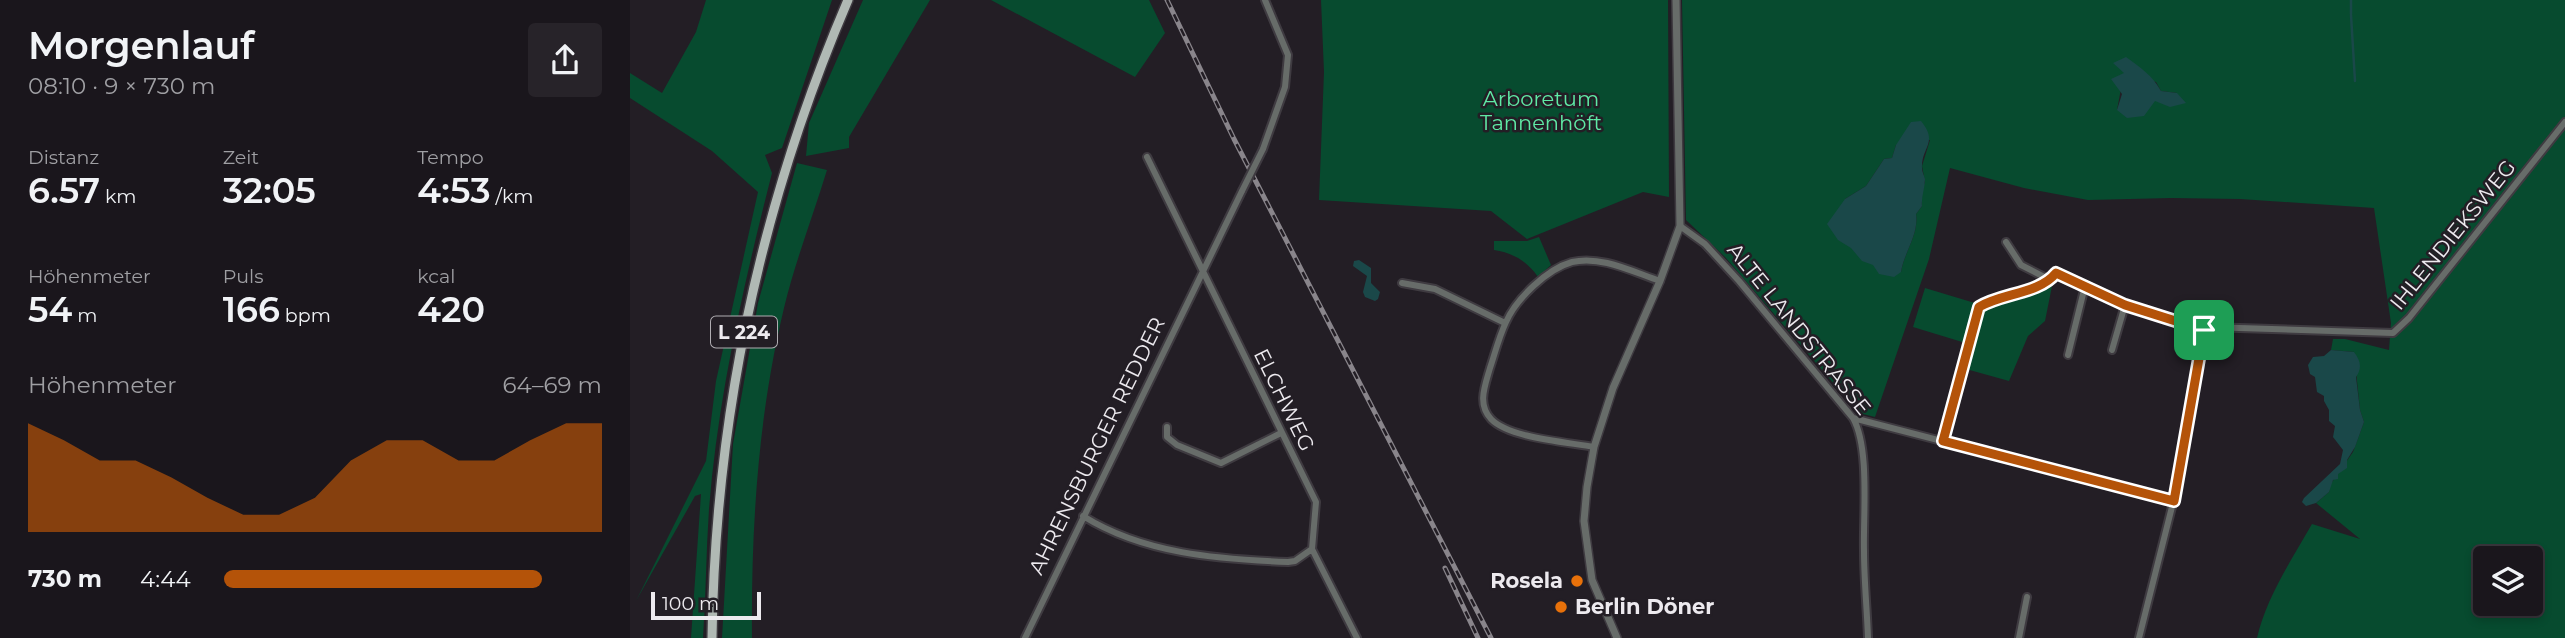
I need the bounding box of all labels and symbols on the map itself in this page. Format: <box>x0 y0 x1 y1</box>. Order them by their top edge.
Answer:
park label: Arboretum Tannenhöft <box>1480 86 1602 135</box>
street label: IHLENDIEKSWEG <box>2385 155 2521 315</box>
street label: ALTE LANDSTRASSE <box>1722 238 1876 420</box>
pin <box>2174 300 2234 360</box>
street label: AHRENSBURGER REDDER <box>1023 313 1170 578</box>
road number: L 224 <box>711 316 777 348</box>
street label: ELCHWEG <box>1249 344 1320 455</box>
place label: Rosela <box>1490 568 1563 593</box>
marker: Rosela <box>1569 573 1585 589</box>
scale bar <box>651 589 761 621</box>
place label: Berlin Döner <box>1575 594 1714 619</box>
marker: Berlin Döner <box>1553 599 1569 615</box>

